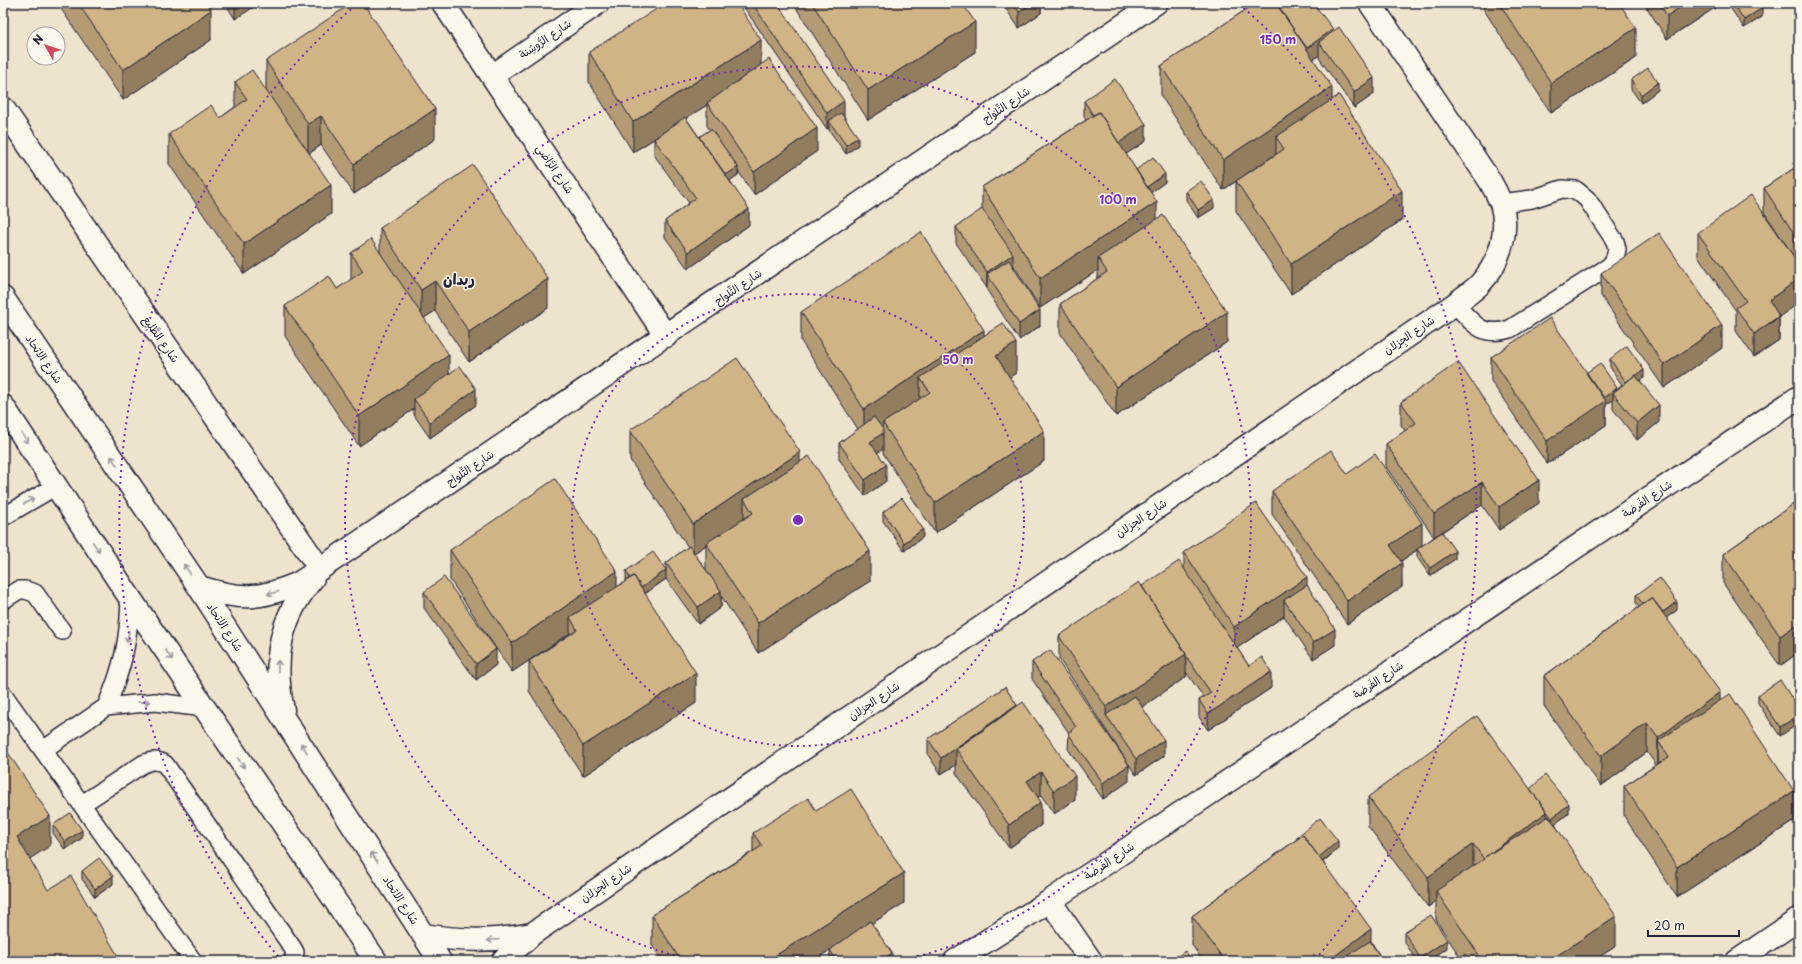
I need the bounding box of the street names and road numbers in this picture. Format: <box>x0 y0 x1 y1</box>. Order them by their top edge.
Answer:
street label: شارع الرُّوشِنة <box>515 15 575 63</box>
street label: شارع التِّلواح <box>978 82 1034 128</box>
street label: شارع الرَّاضي <box>530 140 578 199</box>
street label: شارع التِّلواح <box>710 264 766 310</box>
street label: شارع الجِزلان <box>1380 311 1438 359</box>
street label: شارع الطَّليع <box>138 312 184 366</box>
street label: شارع الاتحاد <box>21 331 67 387</box>
street label: شارع التِّلواح <box>442 445 498 491</box>
street label: شارع الفَرضة <box>1618 476 1676 522</box>
street label: شارع الجِزلان <box>1112 494 1170 542</box>
street label: شارع الاتحاد <box>202 599 248 655</box>
street label: شارع الفَرضة <box>1349 657 1407 703</box>
street label: شارع الجِزلان <box>845 677 903 725</box>
street label: شارع الفَرضة <box>1080 838 1138 884</box>
street label: شارع الجِزلان <box>577 859 635 907</box>
street label: شارع الاتحاد <box>378 872 424 928</box>

